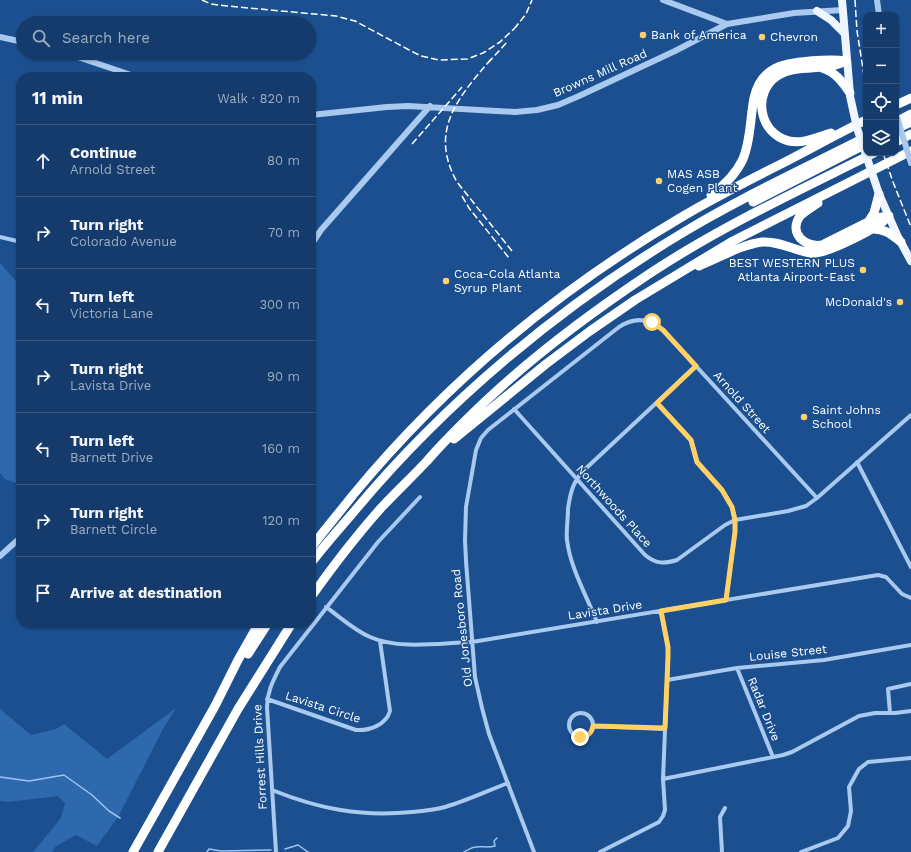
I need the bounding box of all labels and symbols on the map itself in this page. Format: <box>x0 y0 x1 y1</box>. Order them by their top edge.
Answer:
place label: Bank of America <box>651 28 747 42</box>
marker: Bank of America <box>638 30 648 40</box>
place label: Chevron <box>770 30 818 44</box>
marker: Chevron <box>757 32 767 42</box>
street label: Browns Mill Road <box>551 46 649 100</box>
place label: MAS ASB Cogen Plant <box>667 167 737 195</box>
marker: MAS ASB Cogen Plant <box>654 176 664 186</box>
place label: BEST WESTERN PLUS Atlanta Airport-East <box>729 256 855 284</box>
marker: BEST WESTERN PLUS Atlanta Airport-East <box>858 265 868 275</box>
place label: Coca-Cola Atlanta Syrup Plant <box>454 267 560 295</box>
marker: Coca-Cola Atlanta Syrup Plant <box>441 276 451 286</box>
place label: McDonald's <box>825 295 892 309</box>
marker: McDonald's <box>895 297 905 307</box>
route start <box>643 313 661 331</box>
street label: Arnold Street <box>710 368 774 436</box>
place label: Saint Johns School <box>812 403 881 431</box>
marker: Saint Johns School <box>799 412 809 422</box>
street label: Northwoods Place <box>573 462 655 550</box>
street label: Old Jonesboro Road <box>449 568 475 688</box>
street label: Lavista Drive <box>567 597 643 623</box>
street label: Louise Street <box>748 642 828 664</box>
street label: Radar Drive <box>745 675 783 743</box>
street label: Lavista Circle <box>283 688 363 726</box>
street label: Forrest Hills Drive <box>250 704 270 810</box>
route end <box>571 728 589 746</box>

